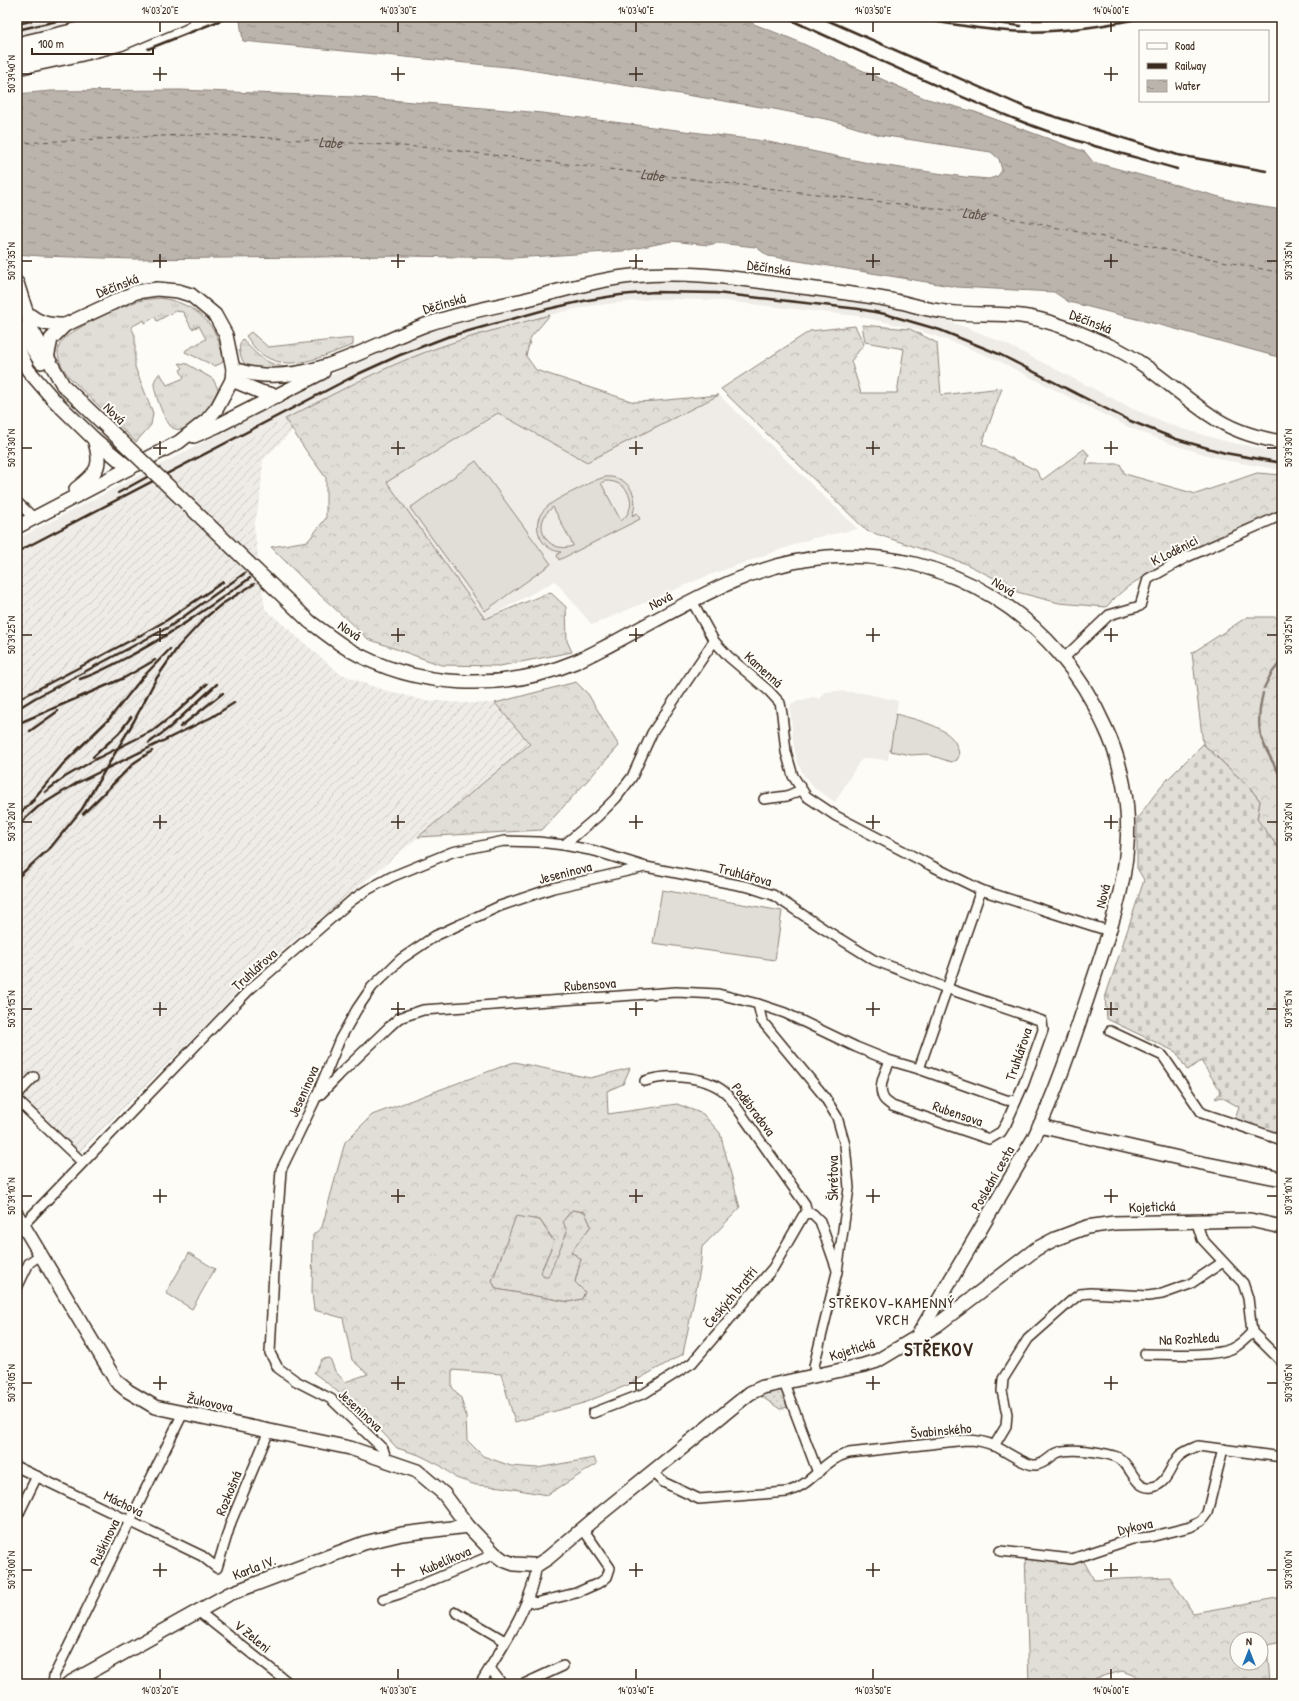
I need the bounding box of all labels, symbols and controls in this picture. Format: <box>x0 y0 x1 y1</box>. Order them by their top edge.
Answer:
text: 14°03'20"E <box>142 4 179 17</box>
text: 14°03'30"E <box>380 4 417 17</box>
text: 14°03'40"E <box>618 4 655 17</box>
text: 14°03'50"E <box>855 4 892 17</box>
text: 14°04'00"E <box>1093 4 1130 17</box>
scale bar <box>32 30 153 56</box>
legend <box>1139 30 1269 102</box>
text: 100 m <box>38 35 64 52</box>
text: Road <box>1175 37 1195 54</box>
text: 50°39'40"N <box>5 55 18 93</box>
text: Railway <box>1175 57 1206 74</box>
text: Water <box>1175 77 1201 94</box>
water label: Labe <box>318 131 344 153</box>
water label: Labe <box>640 162 667 186</box>
water label: Labe <box>961 201 988 225</box>
text: 50°39'35"N <box>5 242 18 280</box>
text: 50°39'35"N <box>1282 242 1295 280</box>
street label: Děčínská <box>746 255 793 280</box>
street label: Děčínská <box>93 268 141 302</box>
street label: Děčínská <box>420 288 468 318</box>
street label: Děčínská <box>1067 304 1115 338</box>
street label: Nová <box>100 398 131 429</box>
text: 50°39'30"N <box>5 429 18 467</box>
text: 50°39'30"N <box>1282 429 1295 467</box>
street label: K Loděnici <box>1147 530 1201 570</box>
street label: Nová <box>989 572 1020 601</box>
street label: Nová <box>645 586 676 614</box>
street label: Nová <box>335 615 366 645</box>
text: 50°39'25"N <box>5 616 18 654</box>
text: 50°39'25"N <box>1282 616 1295 654</box>
street label: Kamenná <box>741 647 788 692</box>
text: 50°39'20"N <box>5 803 18 841</box>
text: 50°39'20"N <box>1282 803 1295 841</box>
street label: Jeseninova <box>536 856 594 888</box>
street label: Truhlářova <box>716 858 774 890</box>
street label: Nová <box>1090 881 1114 910</box>
street label: Truhlářova <box>227 943 281 994</box>
street label: Rubensova <box>564 973 617 995</box>
text: 50°39'15"N <box>5 990 18 1028</box>
text: 50°39'15"N <box>1282 990 1295 1028</box>
street label: Truhlářova <box>1000 1025 1036 1083</box>
street label: Jeseninova <box>283 1062 323 1120</box>
street label: Poděbradova <box>728 1078 781 1140</box>
street label: Rubensova <box>930 1096 986 1131</box>
street label: Poslední cesta <box>966 1142 1018 1214</box>
street label: Škrétova <box>823 1155 842 1200</box>
text: 50°39'10"N <box>5 1177 18 1215</box>
text: 50°39'10"N <box>1282 1177 1295 1215</box>
street label: Kojetická <box>1128 1196 1176 1217</box>
street label: Českých bratří <box>699 1262 762 1332</box>
district label: STŘEKOV-KAMENNÝ VRCH <box>829 1292 955 1330</box>
street label: Na Rozhledu <box>1158 1327 1220 1349</box>
street label: Kojetická <box>827 1333 878 1366</box>
district label: STŘEKOV <box>904 1337 974 1362</box>
text: 50°39'05"N <box>5 1364 18 1402</box>
text: 50°39'05"N <box>1282 1364 1295 1402</box>
street label: Jeseninova <box>335 1385 388 1436</box>
street label: Žukovova <box>185 1388 235 1416</box>
street label: Švabinského <box>910 1418 973 1442</box>
street label: Rozkošná <box>210 1467 246 1518</box>
street label: Máchova <box>101 1485 147 1521</box>
street label: Dykova <box>1116 1513 1155 1540</box>
street label: Puškinova <box>85 1515 124 1569</box>
street label: Kubelíkova <box>417 1541 474 1579</box>
street label: Karla IV. <box>230 1550 278 1584</box>
text: 50°39'00"N <box>5 1551 18 1589</box>
text: 50°39'00"N <box>1282 1551 1295 1589</box>
street label: V Zeleni <box>230 1615 276 1657</box>
north arrow <box>1229 1631 1269 1671</box>
text: N <box>1246 1634 1252 1648</box>
text: 14°03'20"E <box>142 1684 179 1697</box>
text: 14°03'30"E <box>380 1684 417 1697</box>
text: 14°03'40"E <box>618 1684 655 1697</box>
text: 14°03'50"E <box>855 1684 892 1697</box>
text: 14°04'00"E <box>1093 1684 1130 1697</box>

